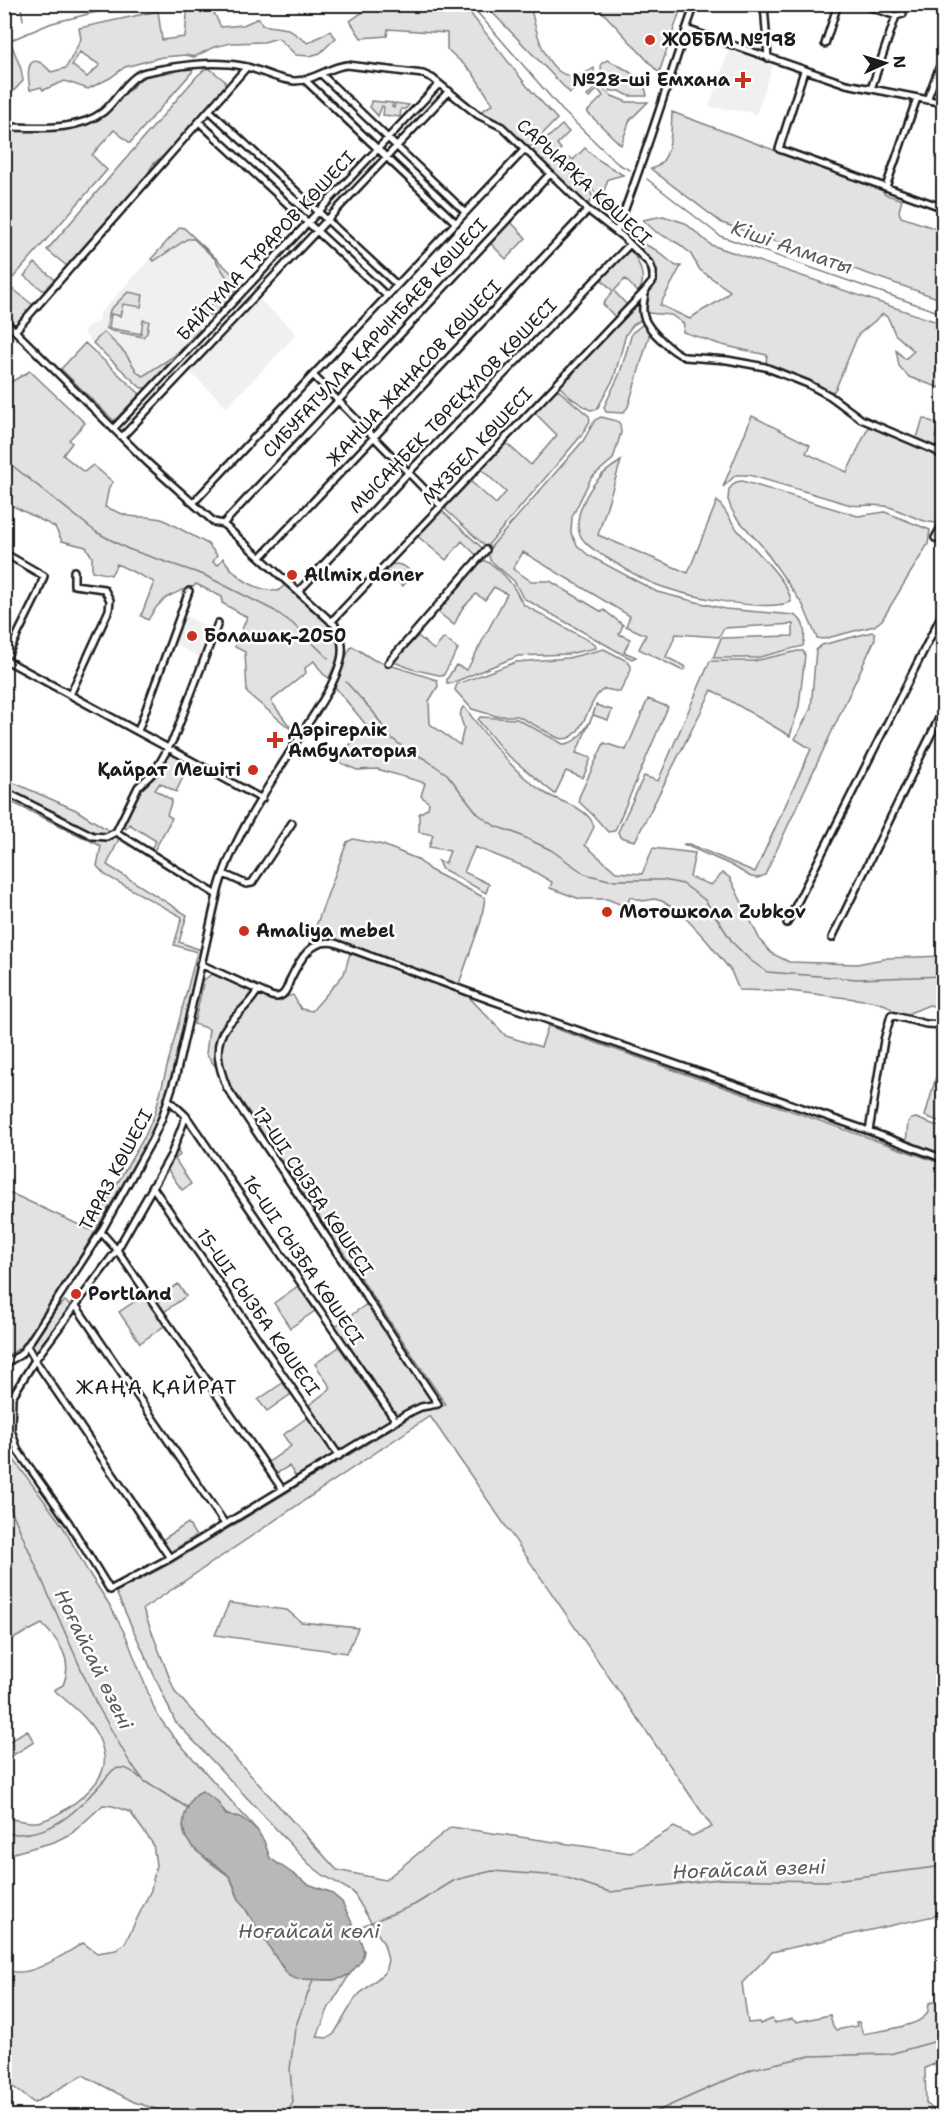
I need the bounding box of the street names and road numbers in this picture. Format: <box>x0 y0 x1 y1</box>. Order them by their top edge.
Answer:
street label: САРЫАРҚА КӨШЕСІ <box>511 113 657 251</box>
street label: БАЙТҰМА ТҰРАРОВ КӨШЕСІ <box>171 146 361 346</box>
street label: СИБУҒАТУЛЛА ҚАРЫНБАЕВ КӨШЕСІ <box>257 213 493 463</box>
street label: ЖАНША ЖАНАСОВ КӨШЕСІ <box>321 275 507 471</box>
street label: МЫСАНБЕК ТӨРЕҚҰЛОВ КӨШЕСІ <box>344 293 562 518</box>
street label: МҰЗБЕЛ КӨШЕСІ <box>416 382 538 510</box>
street label: 17-ШІ СЫЗБА КӨШЕСІ <box>247 1102 379 1280</box>
street label: ТАРАЗ КӨШЕСІ <box>74 1105 158 1235</box>
street label: 16-ШІ СЫЗБА КӨШЕСІ <box>237 1170 369 1350</box>
street label: 15-ШІ СЫЗБА КӨШЕСІ <box>191 1224 325 1400</box>

